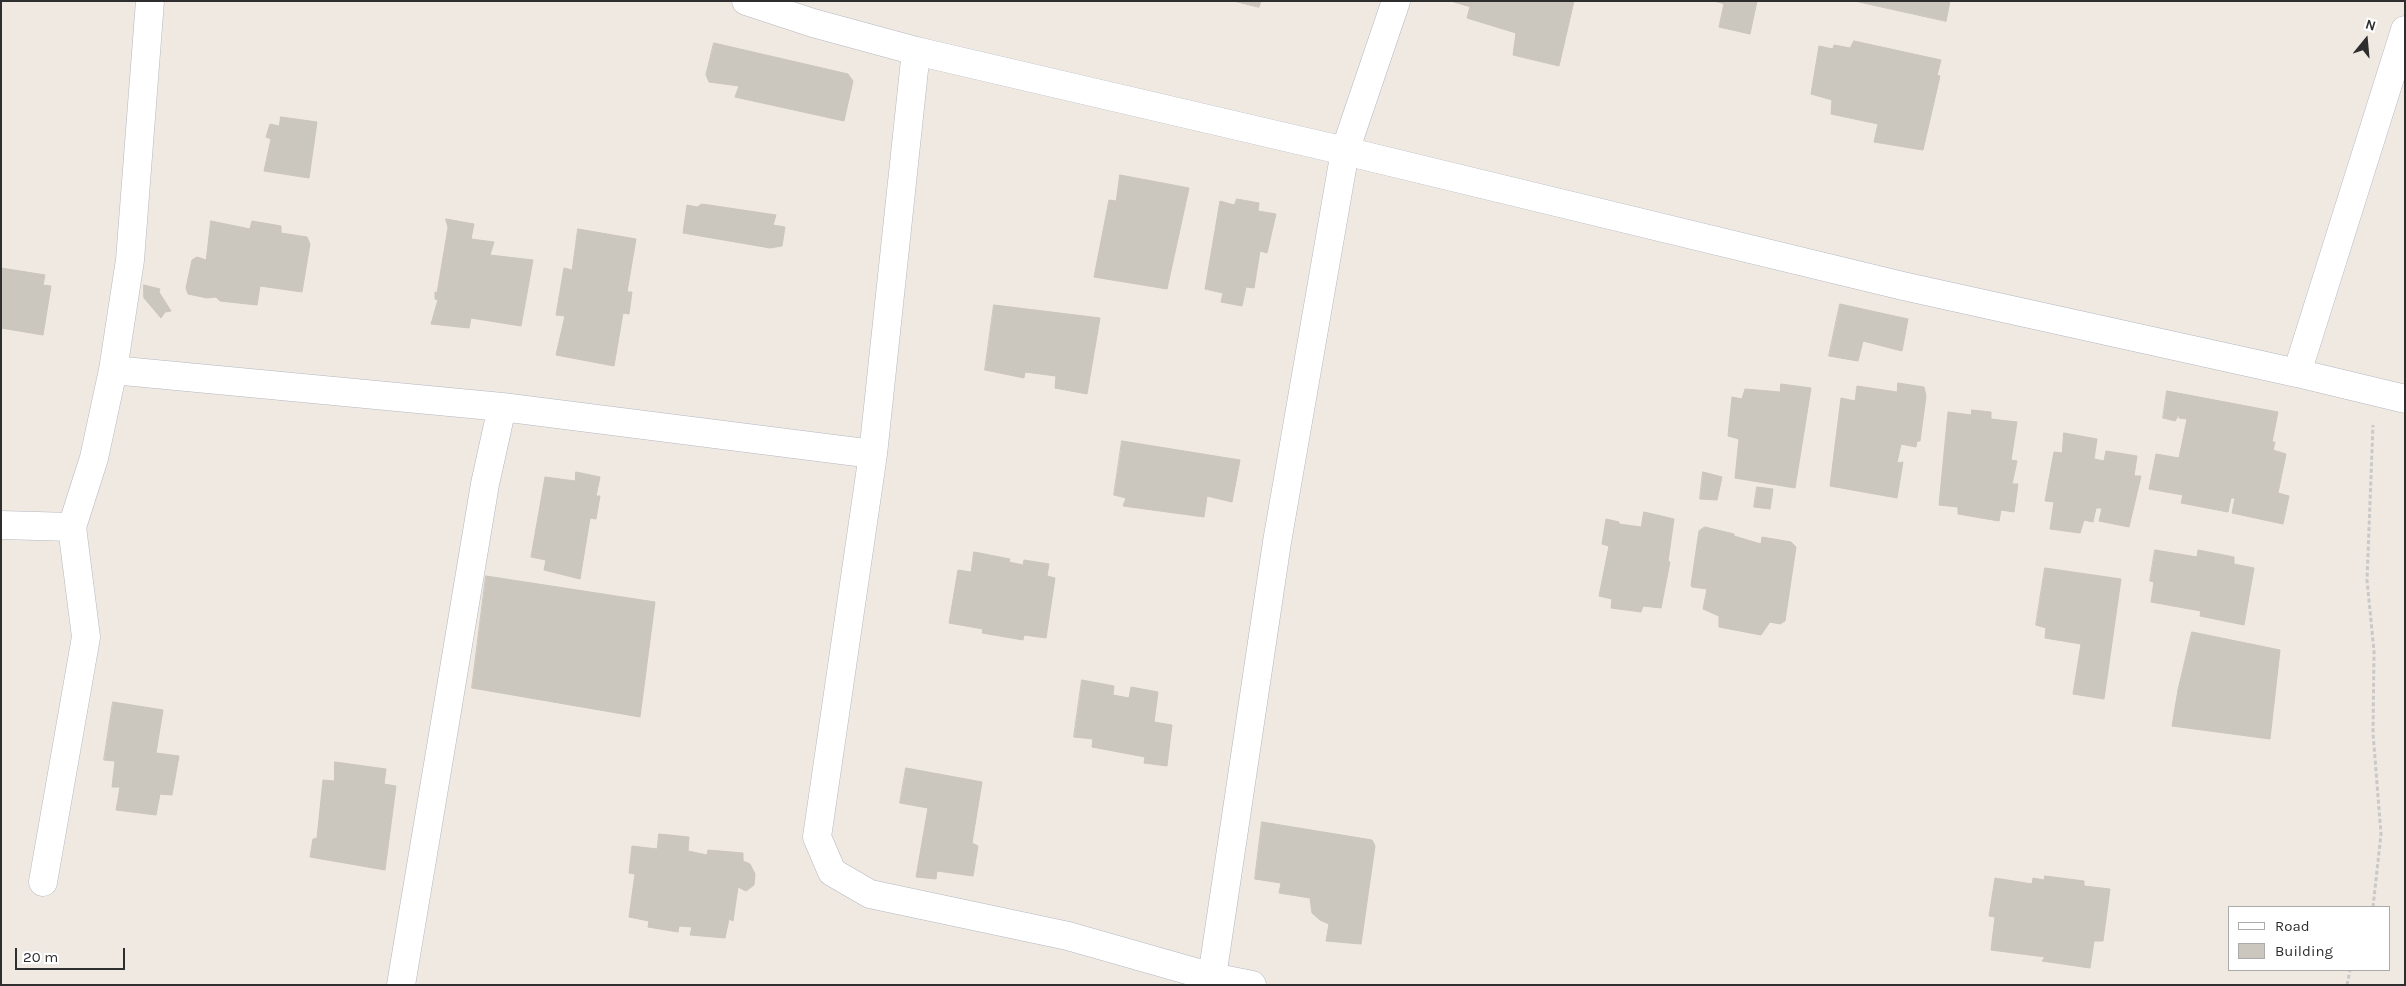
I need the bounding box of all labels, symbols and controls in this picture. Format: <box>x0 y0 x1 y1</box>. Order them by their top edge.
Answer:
north arrow <box>2341 15 2391 65</box>
text: N <box>2363 16 2378 35</box>
legend <box>2228 906 2391 971</box>
text: Road <box>2275 917 2310 935</box>
scale bar <box>18 938 128 970</box>
text: Building <box>2275 942 2333 960</box>
text: 20 m <box>23 948 58 966</box>

